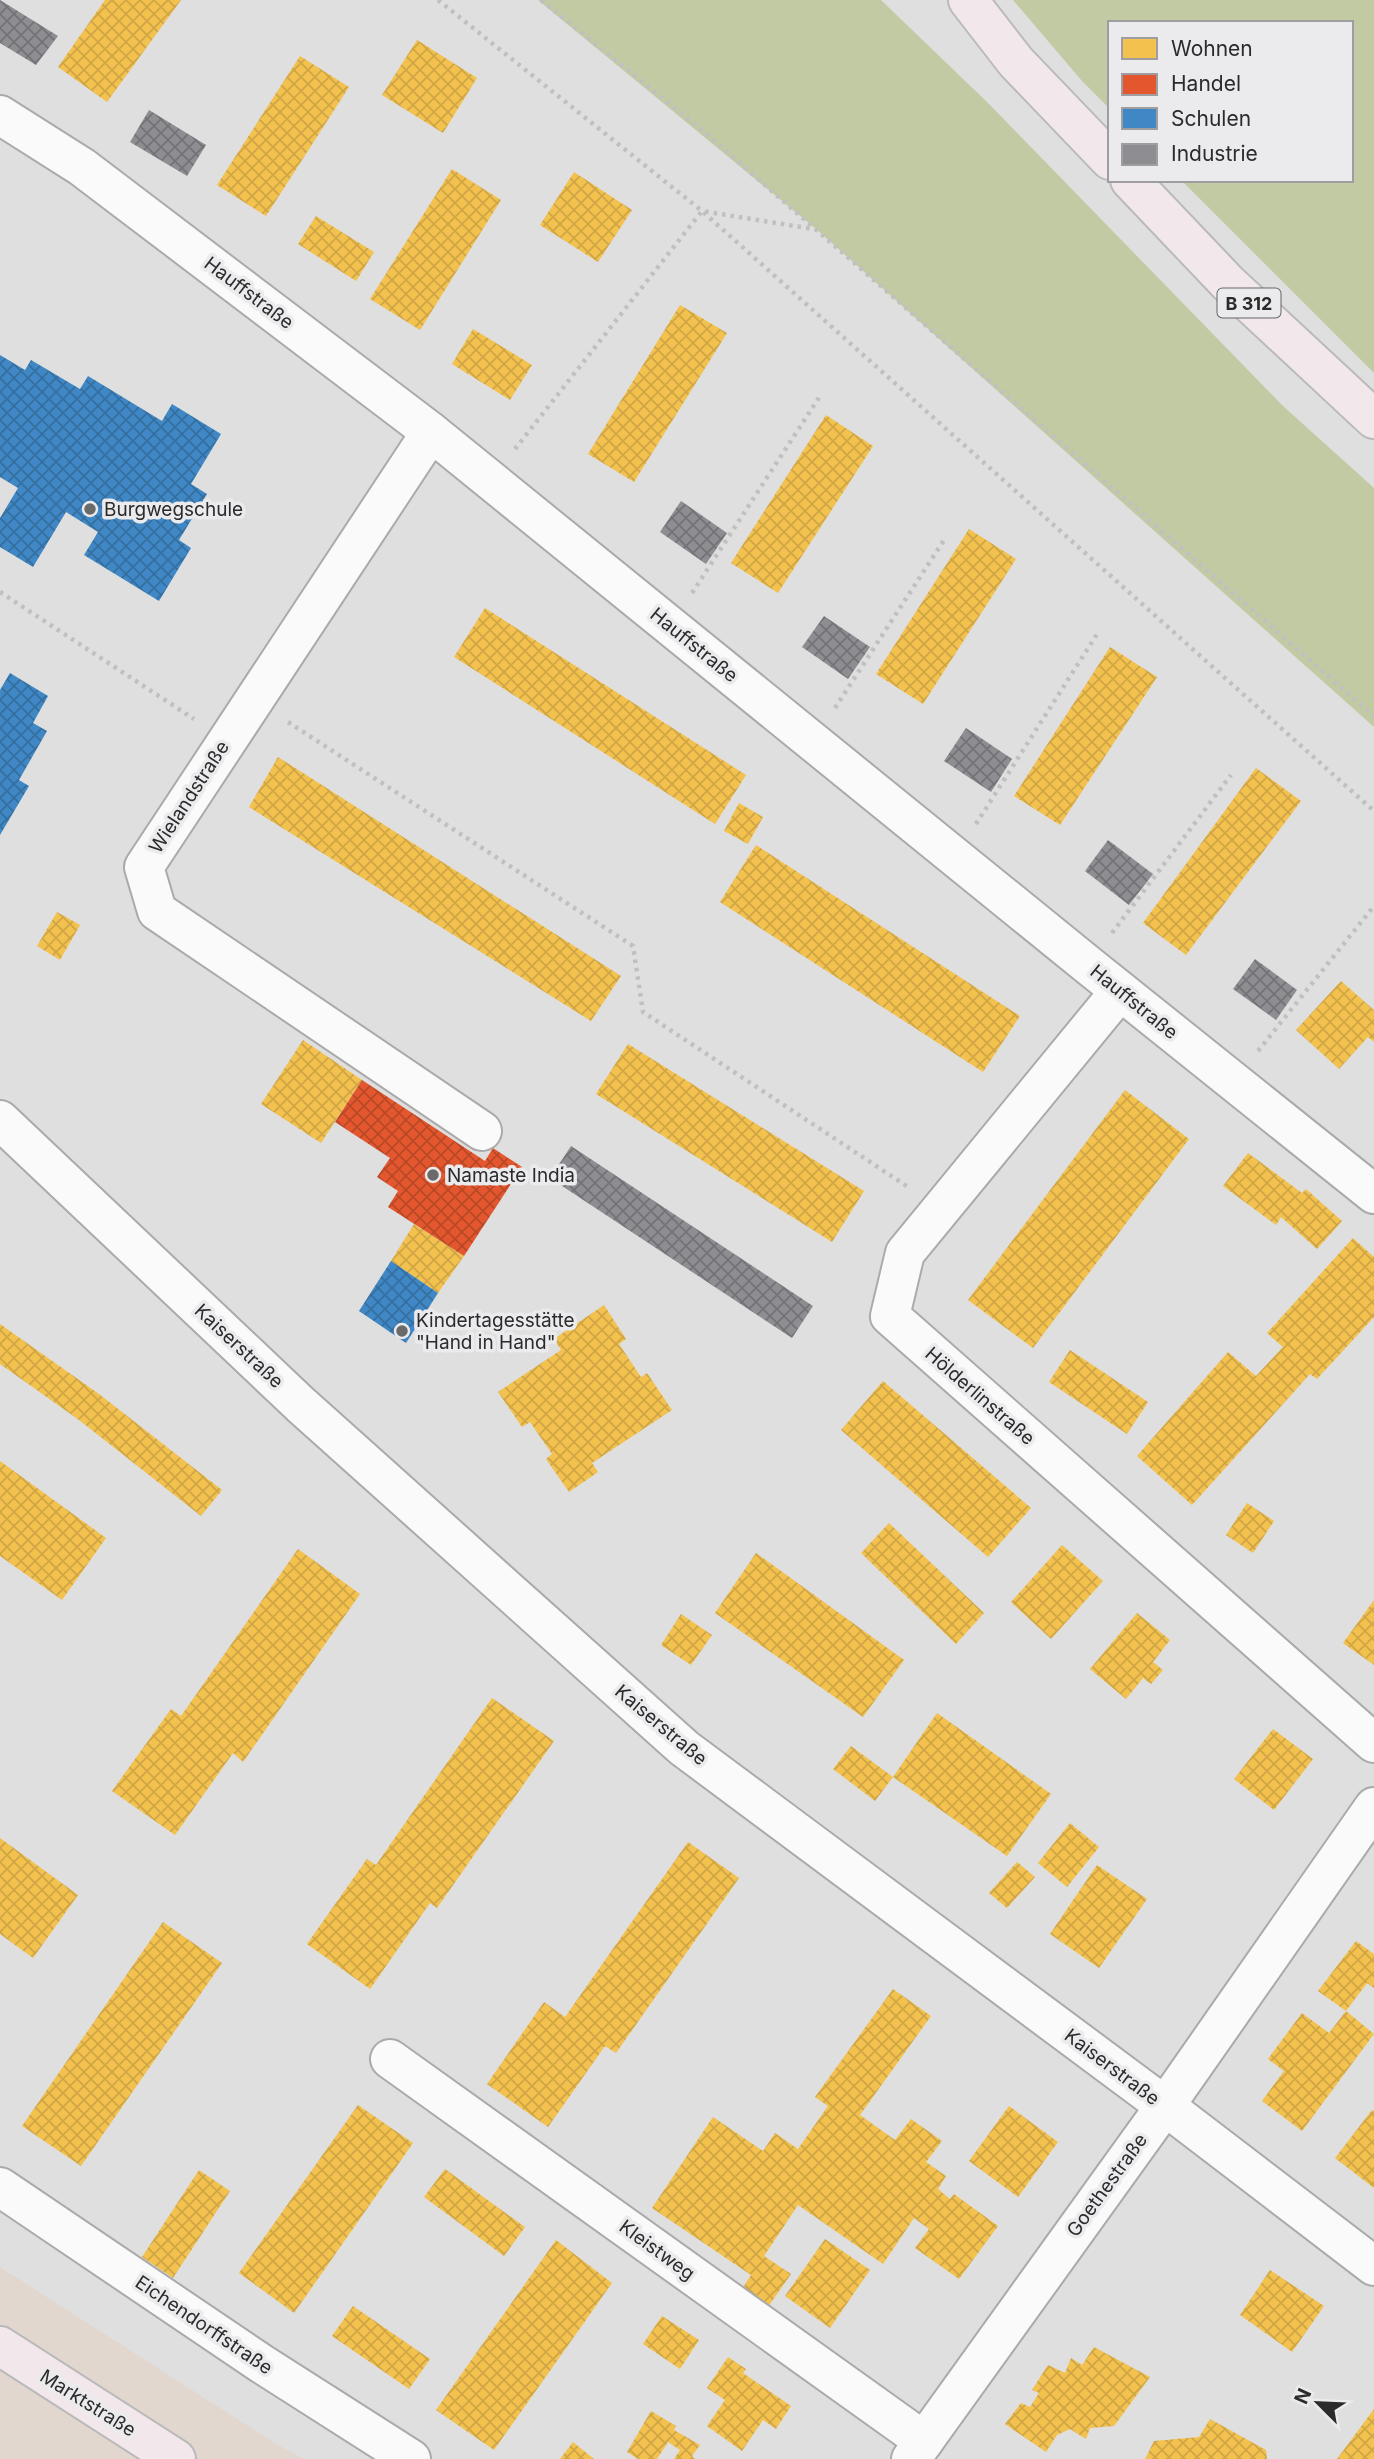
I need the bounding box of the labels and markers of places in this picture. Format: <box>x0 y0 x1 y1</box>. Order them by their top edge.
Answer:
place label: Burgwegschule <box>104 498 243 521</box>
marker: Burgwegschule <box>82 501 98 517</box>
place label: Namaste India <box>447 1164 575 1187</box>
marker: Namaste India <box>425 1167 441 1183</box>
place label: Kindertagesstätte "Hand in Hand" <box>416 1309 575 1354</box>
marker: Kindertagesstätte "Hand in Hand" <box>394 1323 410 1339</box>

